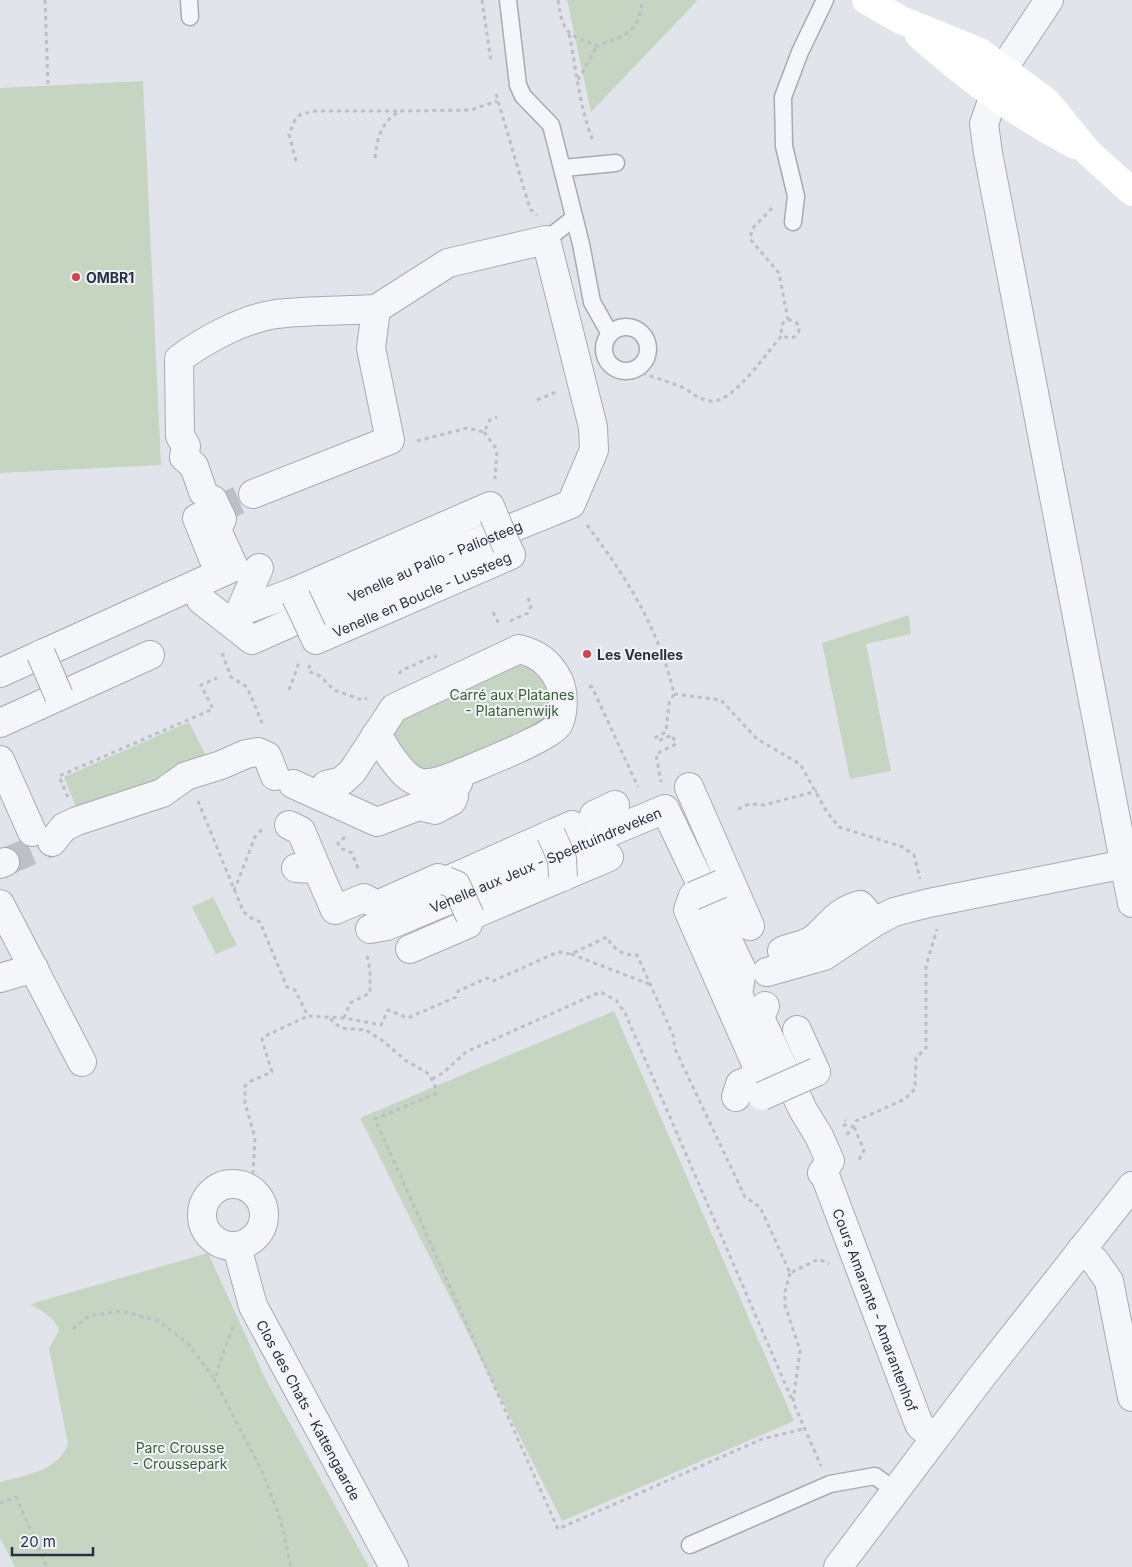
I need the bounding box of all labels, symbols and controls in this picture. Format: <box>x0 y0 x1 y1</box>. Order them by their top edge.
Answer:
place label: OMBR1 <box>86 269 134 286</box>
marker: OMBR1 <box>70 271 82 283</box>
street label: Venelle au Palio - Paliosteeg <box>345 516 524 605</box>
street label: Venelle en Boucle - Lussteeg <box>330 548 513 640</box>
place label: Les Venelles <box>597 646 683 663</box>
marker: Les Venelles <box>581 648 593 660</box>
park label: Carré aux Platanes - Platanenwijk <box>450 686 574 719</box>
street label: Venelle aux Jeux - Speeltuindreveken <box>427 803 664 916</box>
street label: Cours Amarante - Amarantenhof <box>830 1206 922 1414</box>
street label: Clos des Chats - Kattengaarde <box>253 1317 365 1503</box>
park label: Parc Crousse - Croussepark <box>133 1439 228 1472</box>
scale bar <box>12 1524 94 1556</box>
text: 20 m <box>20 1532 56 1551</box>

